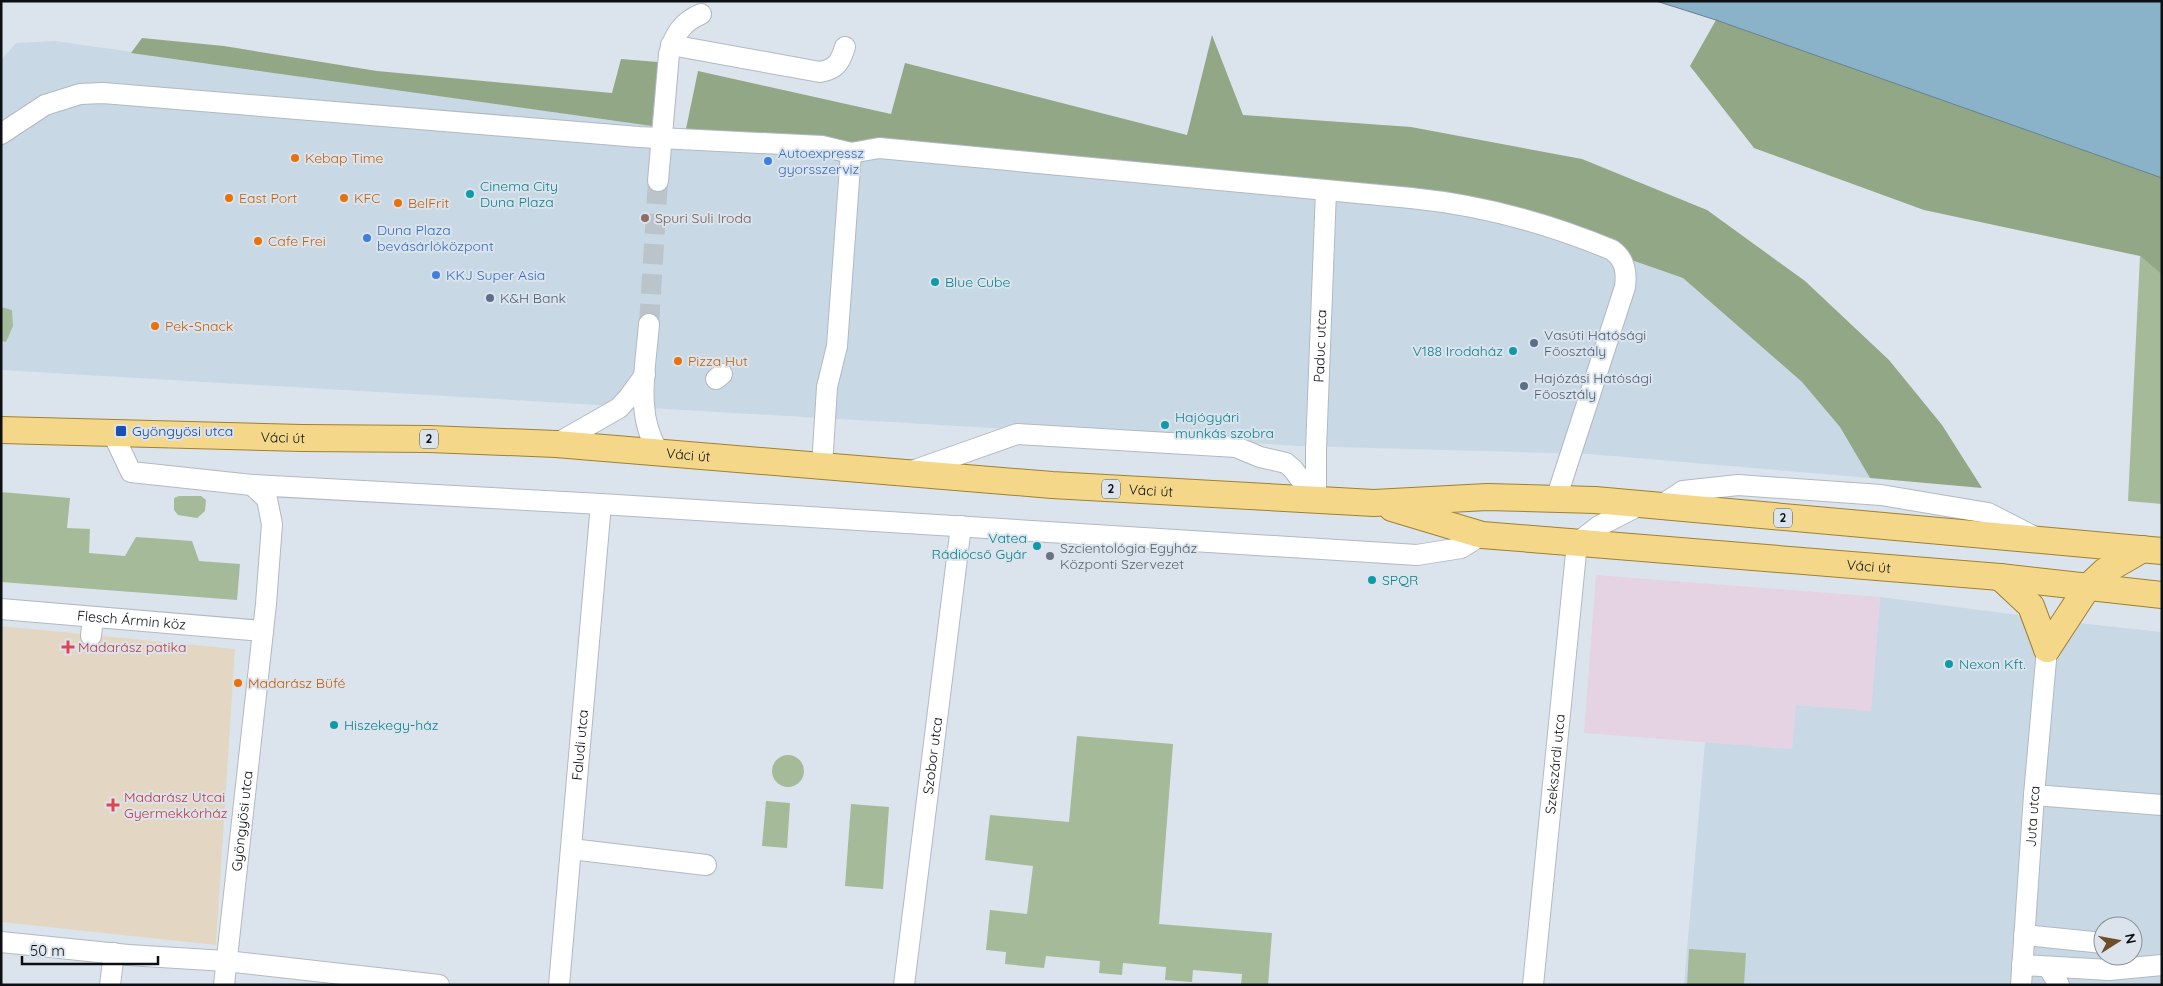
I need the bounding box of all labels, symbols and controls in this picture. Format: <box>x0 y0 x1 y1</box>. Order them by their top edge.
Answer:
place label: Autoexpressz gyorsszerviz <box>778 144 864 178</box>
place label: Kebap Time <box>305 149 384 167</box>
marker: Kebap Time <box>289 152 301 164</box>
marker: Autoexpressz gyorsszerviz <box>762 155 774 167</box>
place label: Cinema City Duna Plaza <box>480 177 558 211</box>
marker: Cinema City Duna Plaza <box>464 188 476 200</box>
place label: East Port <box>239 189 298 207</box>
place label: KFC <box>354 189 380 207</box>
marker: East Port <box>223 192 235 204</box>
marker: KFC <box>338 192 350 204</box>
place label: BelFrit <box>408 194 449 212</box>
marker: BelFrit <box>392 197 404 209</box>
place label: Spuri Suli Iroda <box>655 209 751 227</box>
marker: Spuri Suli Iroda <box>639 212 651 224</box>
place label: Duna Plaza bevásárlóközpont <box>377 221 494 255</box>
place label: Cafe Frei <box>268 232 326 250</box>
marker: Duna Plaza bevásárlóközpont <box>361 232 373 244</box>
marker: Cafe Frei <box>252 235 264 247</box>
place label: KKJ Super Asia <box>446 266 545 284</box>
marker: KKJ Super Asia <box>430 269 442 281</box>
place label: Blue Cube <box>945 273 1011 291</box>
marker: Blue Cube <box>929 276 941 288</box>
place label: K&H Bank <box>500 289 566 307</box>
marker: K&H Bank <box>484 292 496 304</box>
street label: Paduc utca <box>1310 309 1330 383</box>
place label: Pek-Snack <box>165 317 233 335</box>
marker: Pek-Snack <box>149 320 161 332</box>
place label: Vasúti Hatósági Főosztály <box>1544 326 1646 360</box>
marker: Vasúti Hatósági Főosztály <box>1528 337 1540 349</box>
place label: V188 Irodaház <box>1412 342 1503 360</box>
marker: V188 Irodaház <box>1507 345 1519 357</box>
place label: Pizza Hut <box>688 352 748 370</box>
marker: Pizza Hut <box>672 355 684 367</box>
place label: Hajózási Hatósági Főosztály <box>1534 369 1652 403</box>
marker: Hajózási Hatósági Főosztály <box>1518 380 1530 392</box>
place label: Hajógyári munkás szobra <box>1175 408 1274 442</box>
marker: Hajógyári munkás szobra <box>1159 419 1171 431</box>
place label: Gyöngyösi utca <box>132 422 233 440</box>
marker: Gyöngyösi utca <box>114 424 128 438</box>
street label: Váci út <box>260 428 305 447</box>
road number: 2 <box>420 429 438 448</box>
street label: Váci út <box>665 444 711 466</box>
road number: 2 <box>1102 479 1120 498</box>
street label: Váci út <box>1128 480 1174 501</box>
road number: 2 <box>1774 508 1792 528</box>
place label: Vatea Rádiócső Gyár <box>931 529 1028 563</box>
place label: Szcientológia Egyház Központi Szervezet <box>1060 539 1197 573</box>
marker: Vatea Rádiócső Gyár <box>1031 540 1043 552</box>
marker: Szcientológia Egyház Központi Szervezet <box>1044 550 1056 562</box>
street label: Váci út <box>1846 556 1892 577</box>
place label: SPQR <box>1382 571 1418 589</box>
marker: SPQR <box>1366 574 1378 586</box>
street label: Flesch Ármin köz <box>76 606 187 634</box>
place label: Madarász patika <box>78 638 186 656</box>
marker: Madarász patika <box>62 641 74 653</box>
place label: Nexon Kft. <box>1959 655 2026 673</box>
marker: Nexon Kft. <box>1943 658 1955 670</box>
place label: Madarász Büfé <box>248 674 345 692</box>
marker: Madarász Büfé <box>232 677 244 689</box>
street label: Faludi utca <box>568 709 592 781</box>
street label: Szekszárdi utca <box>1541 713 1569 815</box>
place label: Hiszekegy-ház <box>344 716 439 734</box>
street label: Szobor utca <box>919 716 946 795</box>
marker: Hiszekegy-ház <box>328 719 340 731</box>
street label: Gyöngyösi utca <box>228 770 257 872</box>
street label: Juta utca <box>2021 785 2044 848</box>
place label: Madarász Utcai Gyermekkórház <box>124 788 228 822</box>
marker: Madarász Utcai Gyermekkórház <box>106 798 120 812</box>
north arrow <box>2093 916 2143 966</box>
text: N <box>2121 932 2141 945</box>
scale bar <box>22 934 159 966</box>
text: 50 m <box>30 941 65 960</box>

